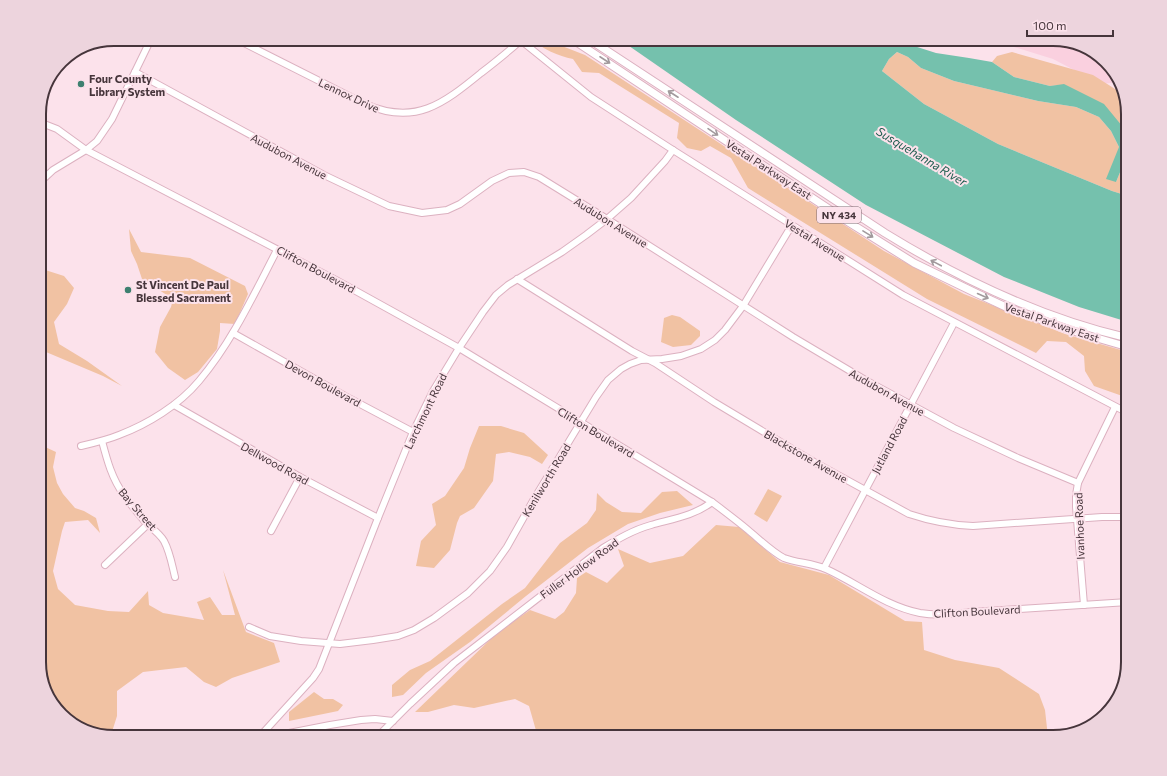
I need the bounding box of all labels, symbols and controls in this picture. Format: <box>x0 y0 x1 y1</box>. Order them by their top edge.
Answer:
scale bar <box>1027 12 1113 38</box>
text: 100 m <box>1033 18 1067 32</box>
one-way arrow <box>599 56 610 64</box>
place label: Four County Library System <box>89 72 166 98</box>
street label: Lennox Drive <box>317 75 382 115</box>
marker: Four County Library System <box>76 79 86 89</box>
one-way arrow <box>668 90 679 98</box>
water label: Susquehanna River <box>874 123 971 189</box>
one-way arrow <box>707 128 718 136</box>
street label: Audubon Avenue <box>249 130 329 182</box>
street label: Vestal Parkway East <box>724 136 815 202</box>
street label: Audubon Avenue <box>572 194 650 250</box>
road number: NY 434 <box>817 207 861 223</box>
street label: Vestal Avenue <box>782 216 848 264</box>
one-way arrow <box>863 230 874 238</box>
street label: Clifton Boulevard <box>275 243 357 295</box>
one-way arrow <box>930 258 942 266</box>
place label: St Vincent De Paul Blessed Sacrament <box>136 278 231 304</box>
marker: St Vincent De Paul Blessed Sacrament <box>123 285 133 295</box>
one-way arrow <box>976 293 988 300</box>
street label: Vestal Parkway East <box>1003 300 1102 345</box>
street label: Devon Boulevard <box>283 357 363 409</box>
street label: Audubon Avenue <box>847 366 927 418</box>
street label: Larchmont Road <box>401 371 449 451</box>
street label: Clifton Boulevard <box>555 404 637 460</box>
street label: Jutland Road <box>869 414 910 476</box>
street label: Blackstone Avenue <box>762 427 850 485</box>
street label: Dellwood Road <box>239 439 311 487</box>
street label: Kenilworth Road <box>519 441 573 519</box>
street label: Bay Street <box>116 485 160 533</box>
street label: Ivanhoe Road <box>1071 492 1087 560</box>
street label: Fuller Hollow Road <box>537 535 621 601</box>
street label: Clifton Boulevard <box>933 602 1021 620</box>

